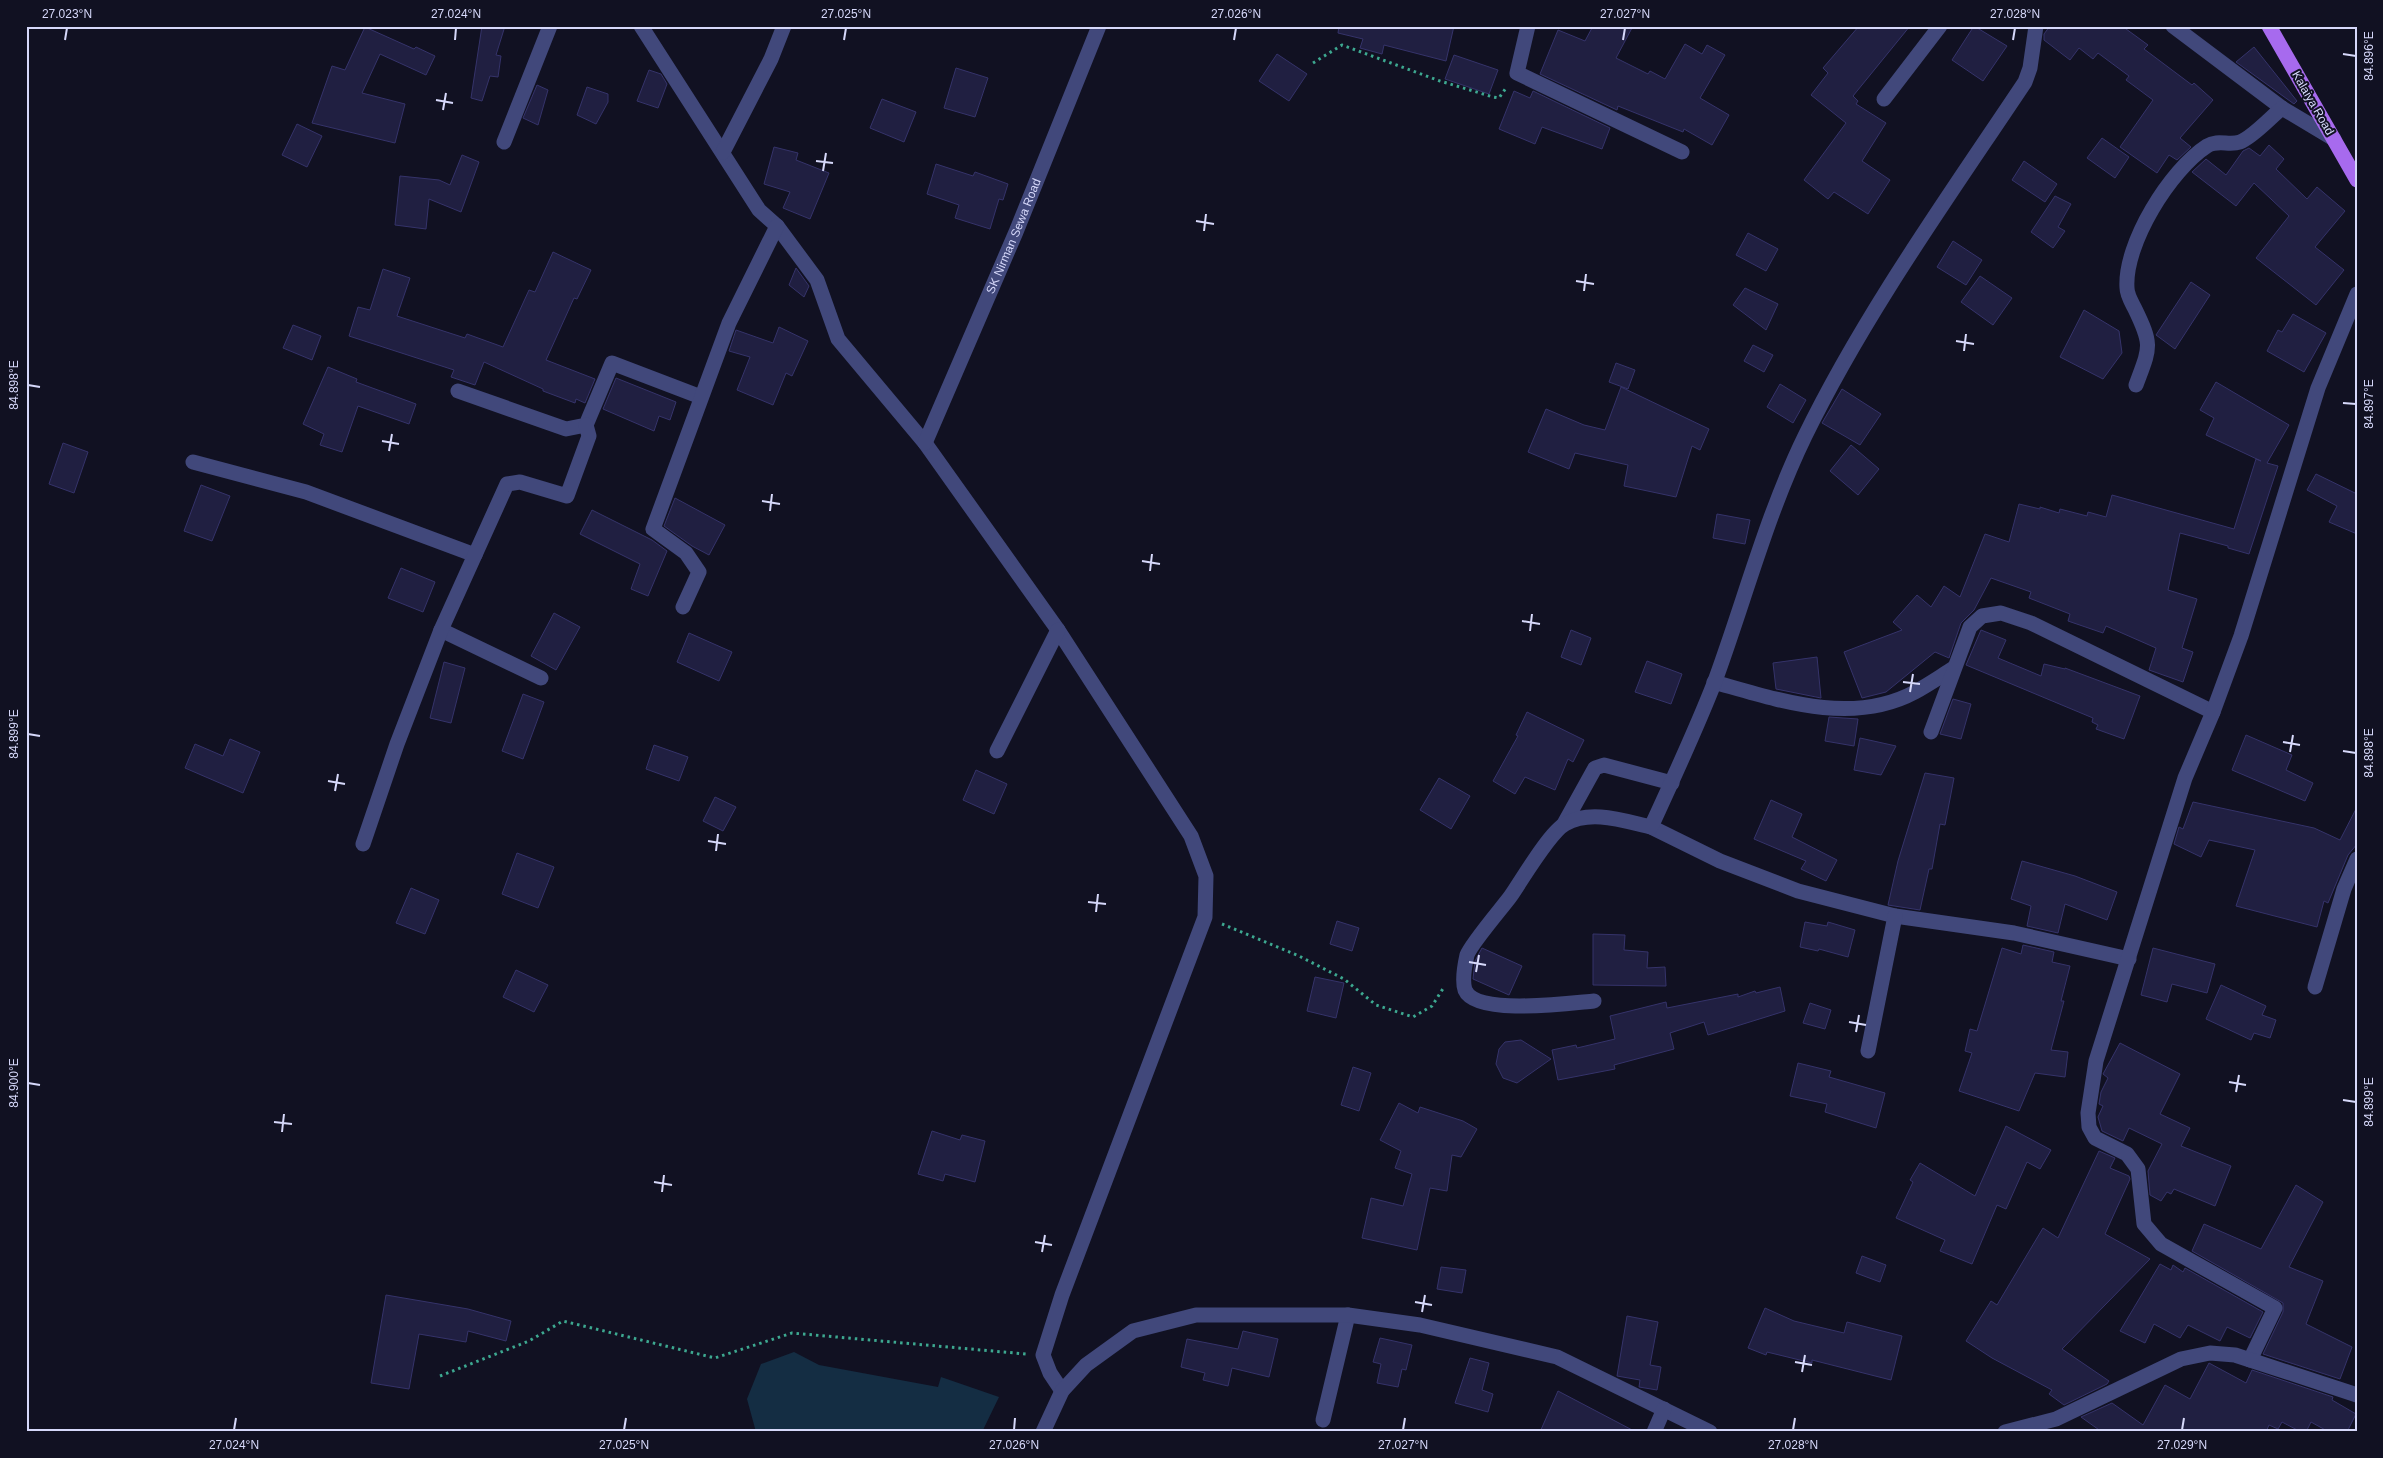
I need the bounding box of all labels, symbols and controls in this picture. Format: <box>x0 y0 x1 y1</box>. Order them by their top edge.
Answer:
text: 27.023°N <box>42 7 92 21</box>
text: 27.024°N <box>431 7 481 21</box>
text: 27.025°N <box>821 7 871 21</box>
text: 27.026°N <box>1211 7 1261 21</box>
text: 27.027°N <box>1600 7 1650 21</box>
text: 27.028°N <box>1990 7 2040 21</box>
text: 84.896°E <box>2362 31 2376 81</box>
street label: Kalaiya Road <box>2289 69 2337 137</box>
street label: SK Nirman Sewa Road <box>983 177 1044 296</box>
text: 84.898°E <box>7 360 21 410</box>
text: 84.897°E <box>2362 379 2376 429</box>
text: 84.899°E <box>7 709 21 759</box>
text: 84.898°E <box>2362 728 2376 778</box>
text: 84.900°E <box>7 1058 21 1108</box>
text: 84.899°E <box>2362 1077 2376 1127</box>
text: 27.024°N <box>209 1438 259 1452</box>
text: 27.025°N <box>599 1438 649 1452</box>
text: 27.026°N <box>989 1438 1039 1452</box>
text: 27.027°N <box>1378 1438 1428 1452</box>
text: 27.028°N <box>1768 1438 1818 1452</box>
text: 27.029°N <box>2157 1438 2207 1452</box>

